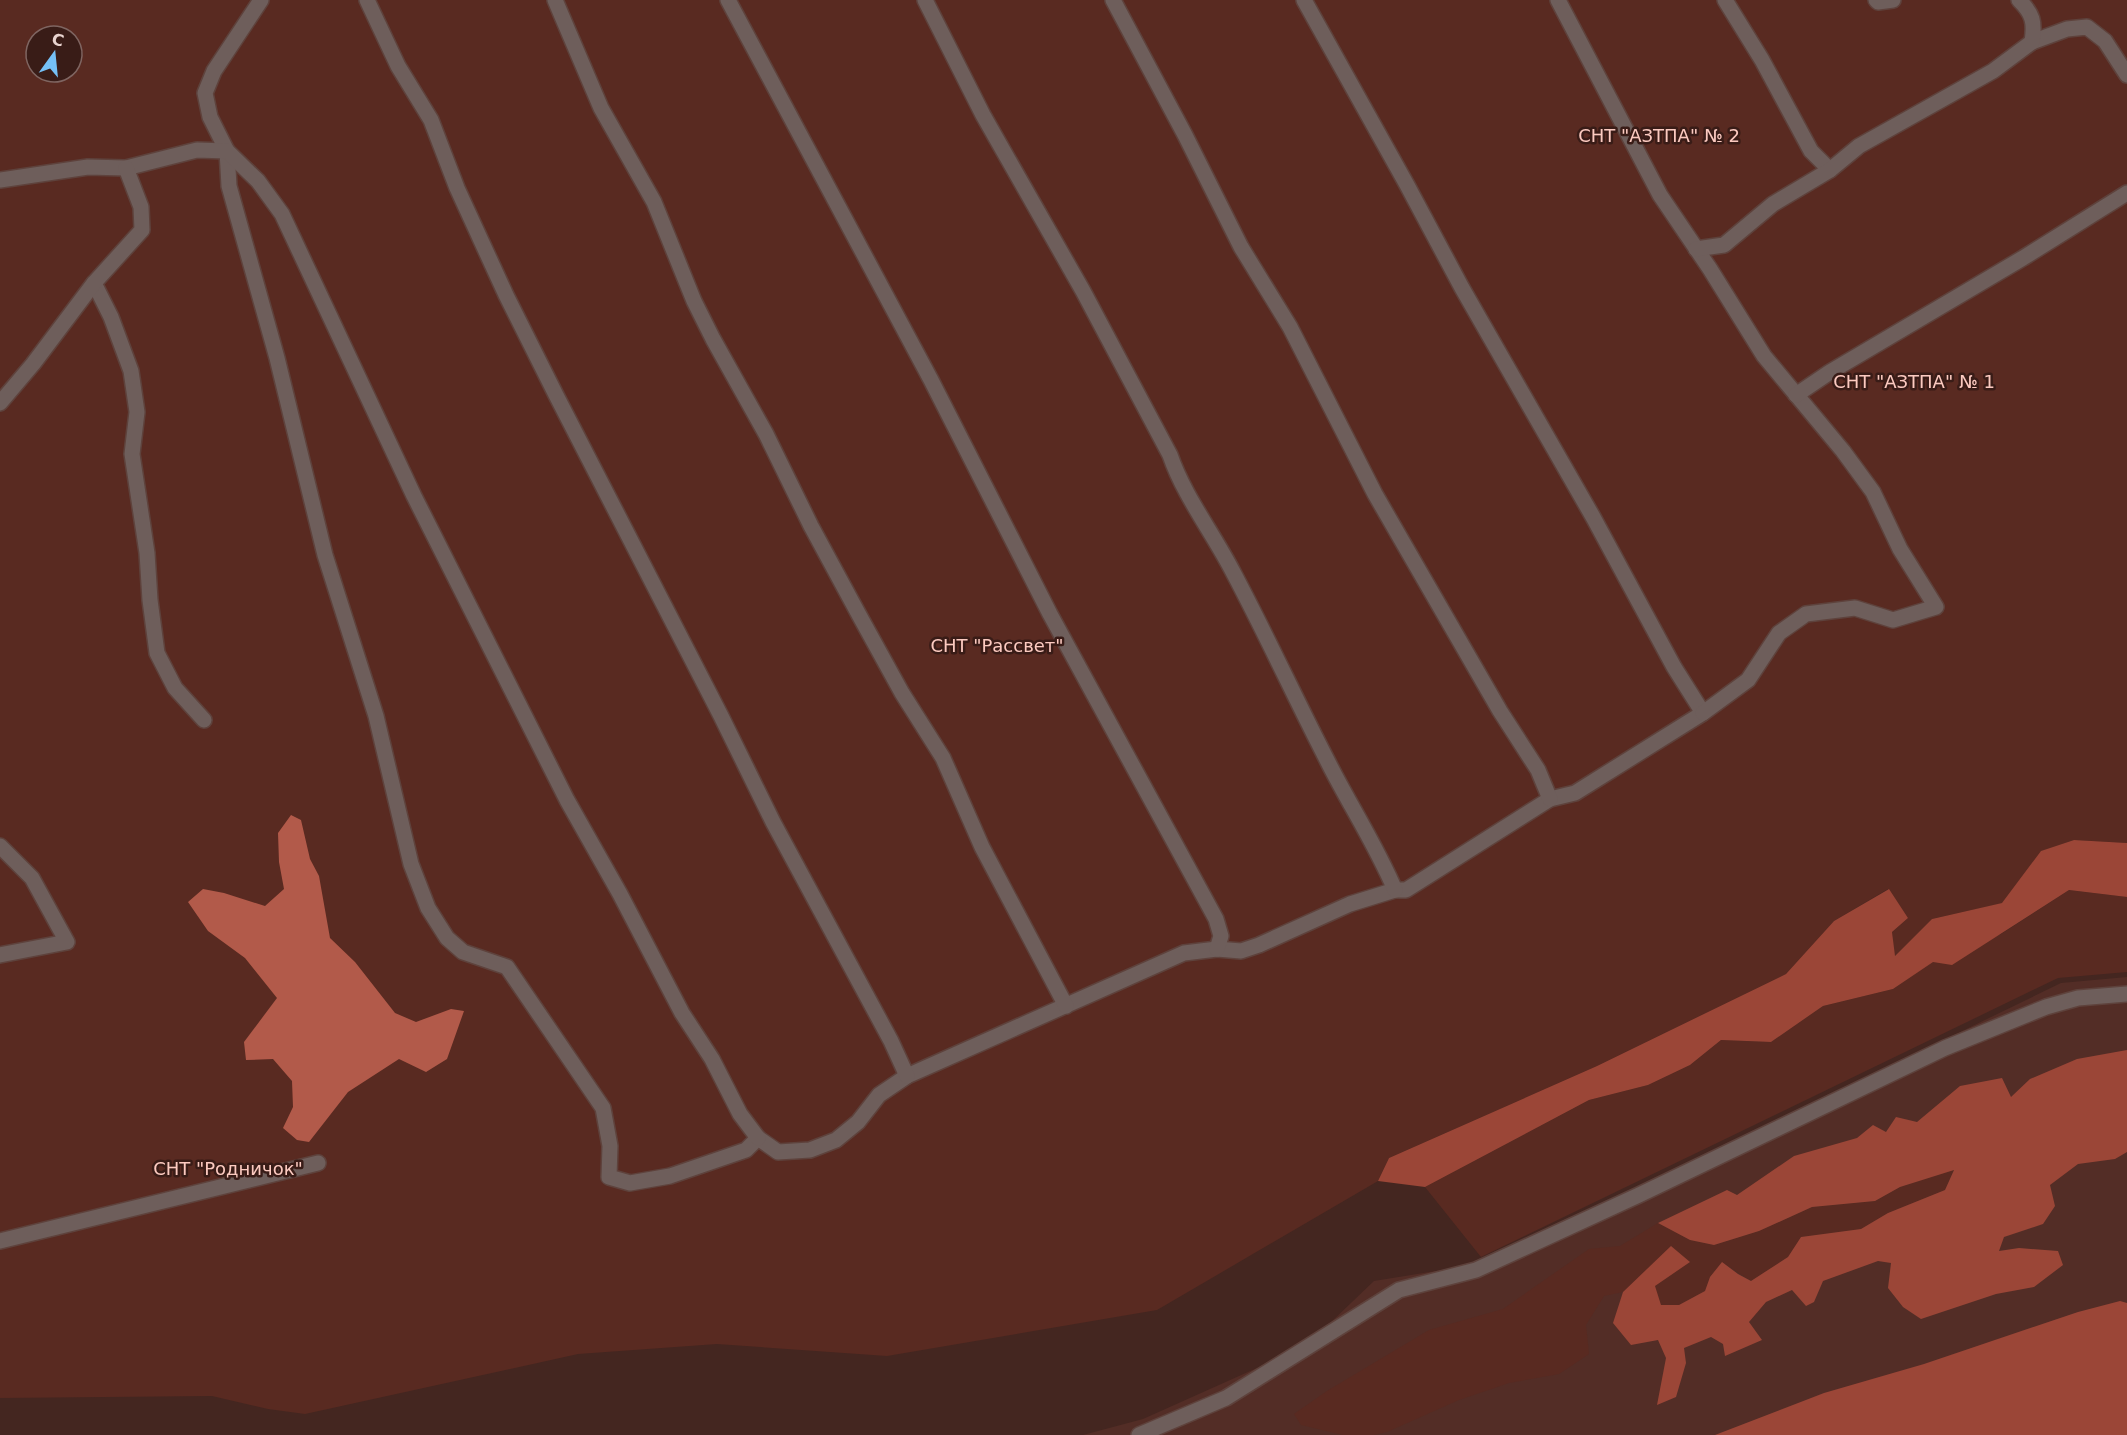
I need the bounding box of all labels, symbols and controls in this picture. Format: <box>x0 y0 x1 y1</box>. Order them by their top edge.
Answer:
north arrow <box>24 24 84 84</box>
text: С <box>50 29 66 51</box>
park label: СНТ "АЗТПА" № 2 <box>1578 125 1740 146</box>
park label: СНТ "АЗТПА" № 1 <box>1833 371 1995 392</box>
park label: СНТ "Рассвет" <box>930 635 1064 656</box>
park label: СНТ "Родничок" <box>153 1158 303 1179</box>

